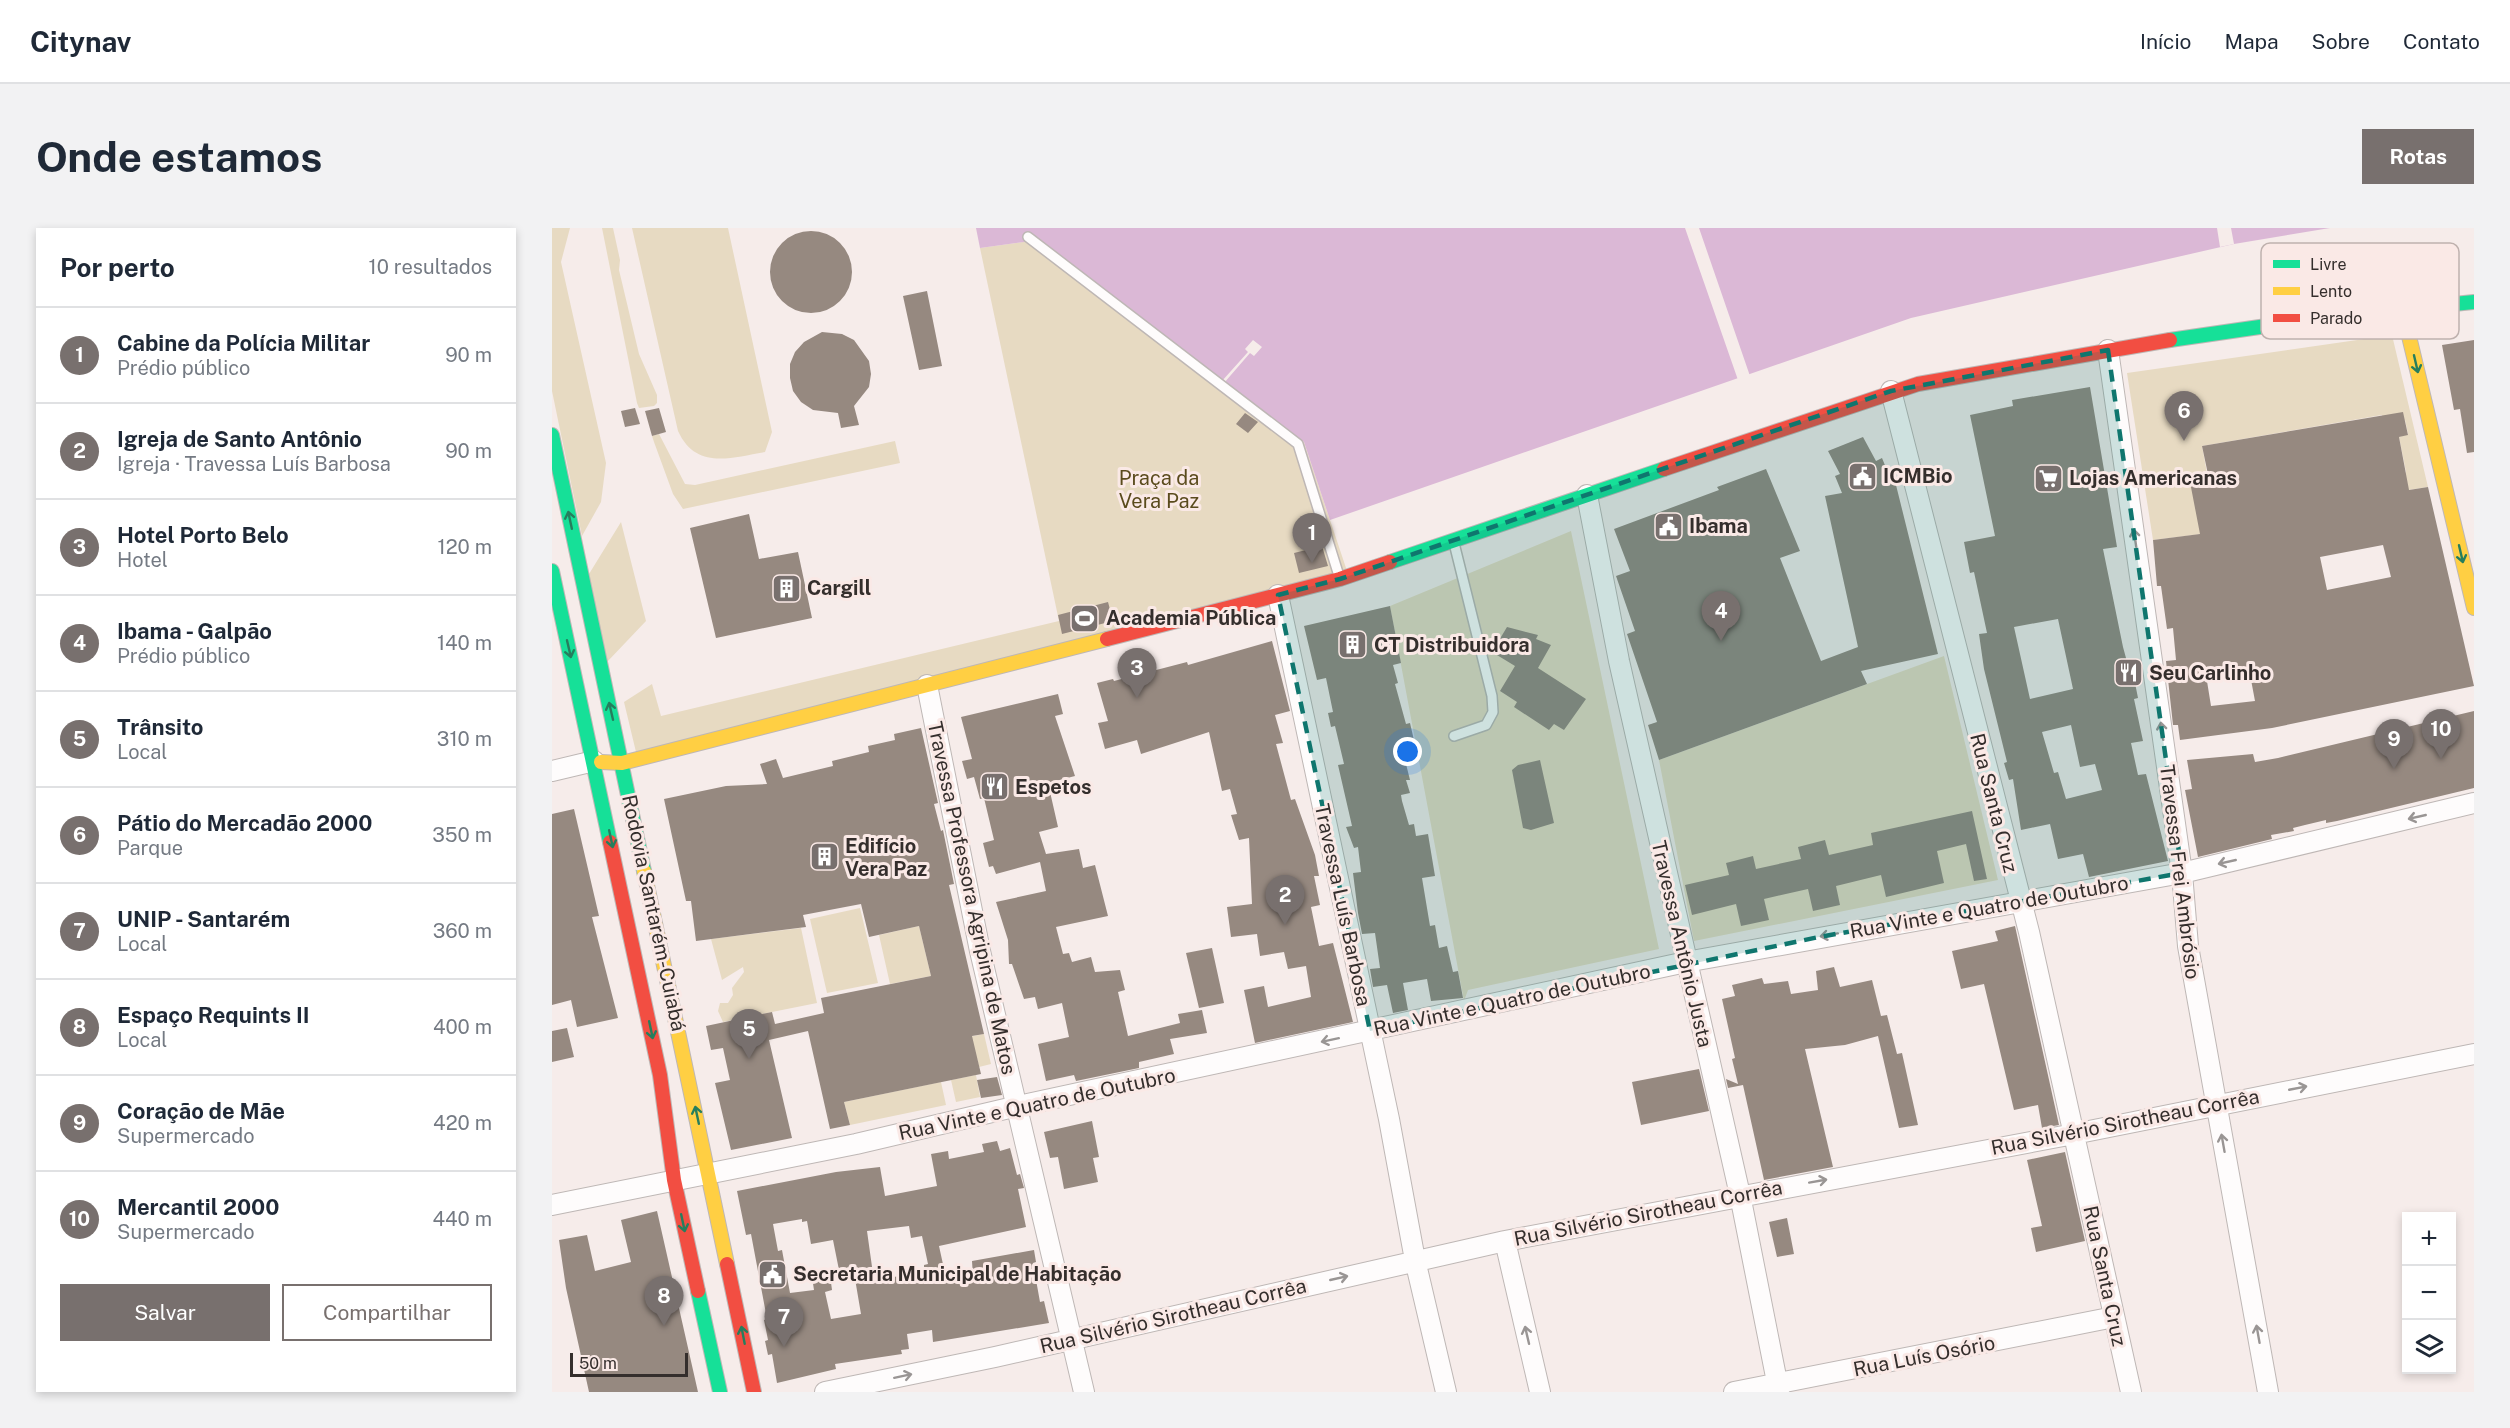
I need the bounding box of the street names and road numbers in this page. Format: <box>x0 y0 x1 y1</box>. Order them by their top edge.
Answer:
street label: Travessa Professora Agripina de Matos <box>923 719 1021 1077</box>
street label: Rua Santa Cruz <box>1965 731 2023 875</box>
street label: Travessa Frei Ambrósio <box>2155 763 2205 981</box>
street label: Rodovia Santarém-Cuiabá <box>617 793 691 1033</box>
street label: Travessa Luís Barbosa <box>1310 802 1376 1008</box>
street label: Travessa Antônio Justa <box>1647 838 1717 1050</box>
street label: Rua Vinte e Quatro de Outubro <box>1848 871 2130 943</box>
street label: Rua Vinte e Quatro de Outubro <box>1371 959 1653 1041</box>
street label: Rua Vinte e Quatro de Outubro <box>896 1063 1178 1145</box>
street label: Rua Silvério Sirotheau Corrêa <box>1989 1084 2261 1160</box>
street label: Rua Silvério Sirotheau Corrêa <box>1512 1175 1784 1251</box>
street label: Rua Santa Cruz <box>2078 1204 2132 1348</box>
street label: Rua Silvério Sirotheau Corrêa <box>1037 1274 1309 1358</box>
street label: Rua Luís Osório <box>1851 1330 1997 1382</box>

